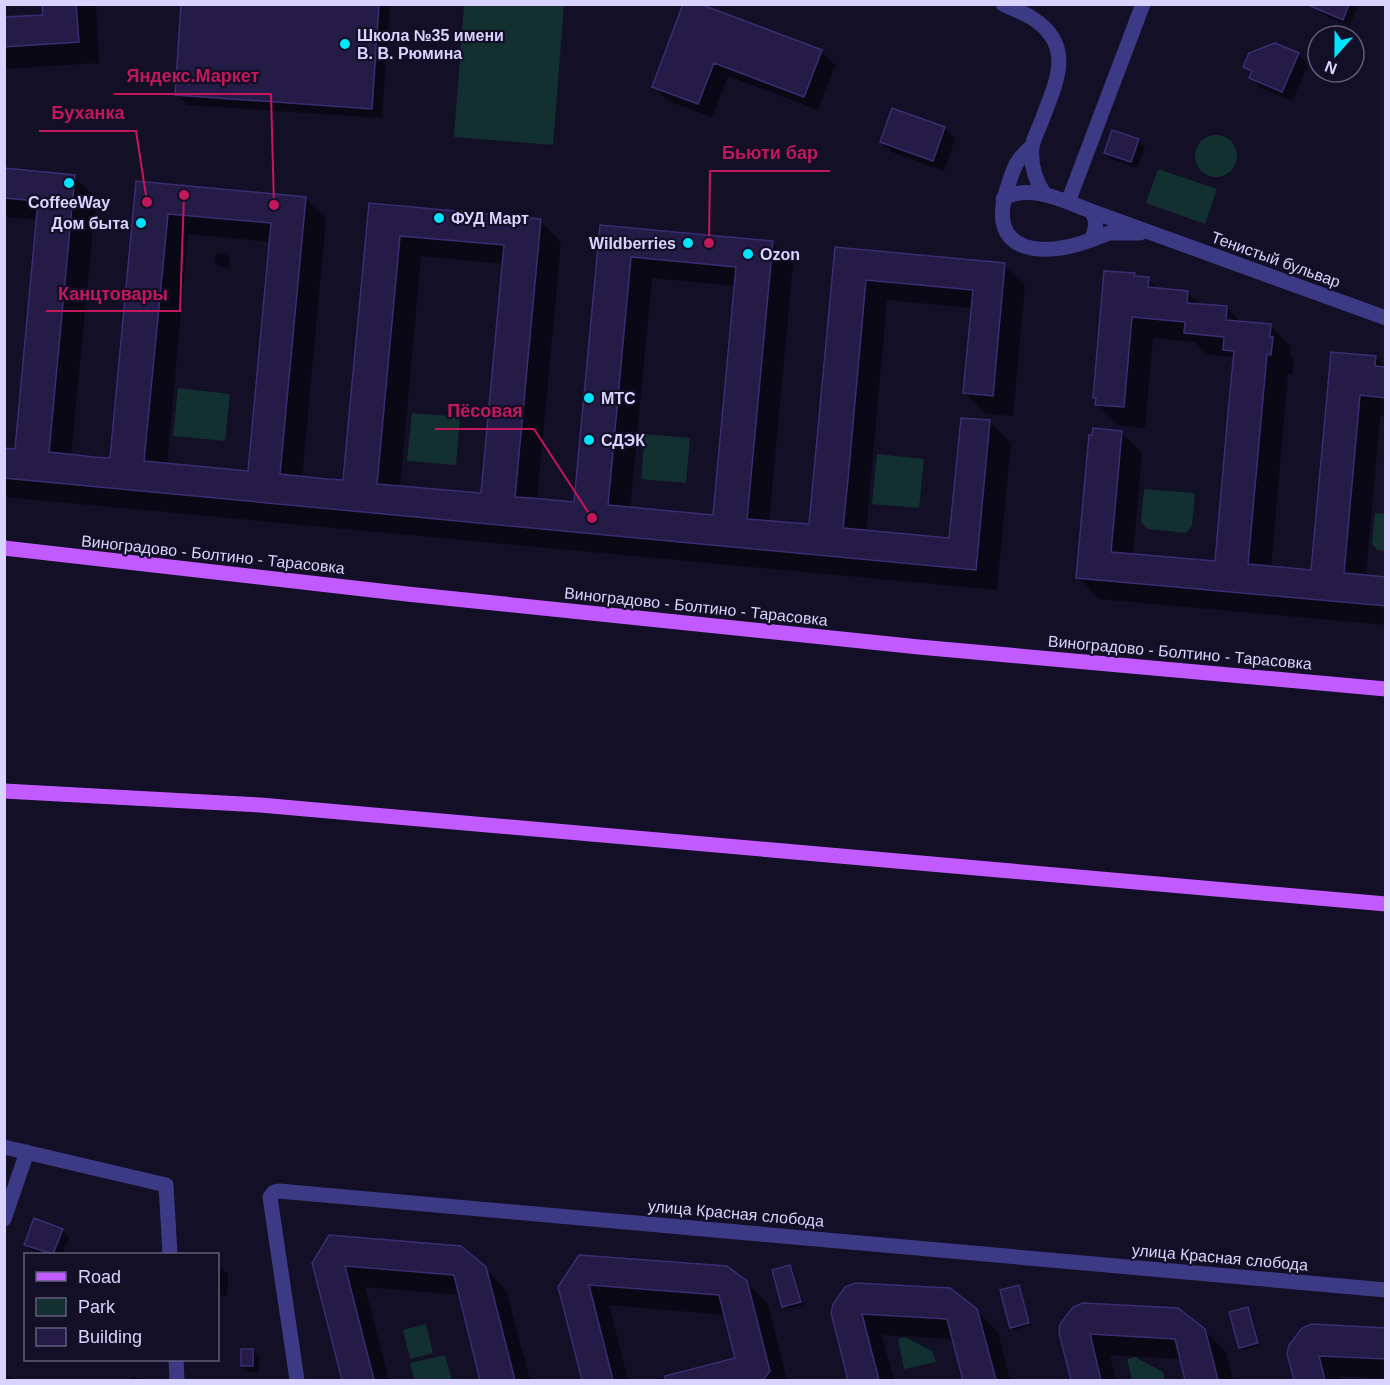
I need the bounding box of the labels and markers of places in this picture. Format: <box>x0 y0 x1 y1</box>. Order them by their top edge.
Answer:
place label: Школа №35 имени В. В. Рюмина <box>357 27 504 62</box>
marker: Школа №35 имени В. В. Рюмина <box>338 37 352 51</box>
callout: Яндекс.Маркет <box>114 58 271 94</box>
callout: Буханка <box>39 95 136 131</box>
callout: Бьюти бар <box>710 135 830 171</box>
marker: CoffeeWay <box>62 176 76 190</box>
place label: CoffeeWay <box>28 194 110 211</box>
place label: ФУД Март <box>451 210 529 227</box>
marker: ФУД Март <box>432 211 446 225</box>
place label: Дом быта <box>51 215 129 232</box>
marker: Дом быта <box>134 216 148 230</box>
place label: Wildberries <box>589 235 676 252</box>
marker: Wildberries <box>681 236 695 250</box>
place label: Ozon <box>760 246 800 263</box>
marker: Ozon <box>741 247 755 261</box>
callout: Канцтовары <box>46 275 180 311</box>
place label: МТС <box>601 390 636 407</box>
marker: МТС <box>582 391 596 405</box>
callout: Пёсовая <box>435 393 534 429</box>
place label: СДЭК <box>601 432 645 449</box>
marker: СДЭК <box>582 433 596 447</box>

